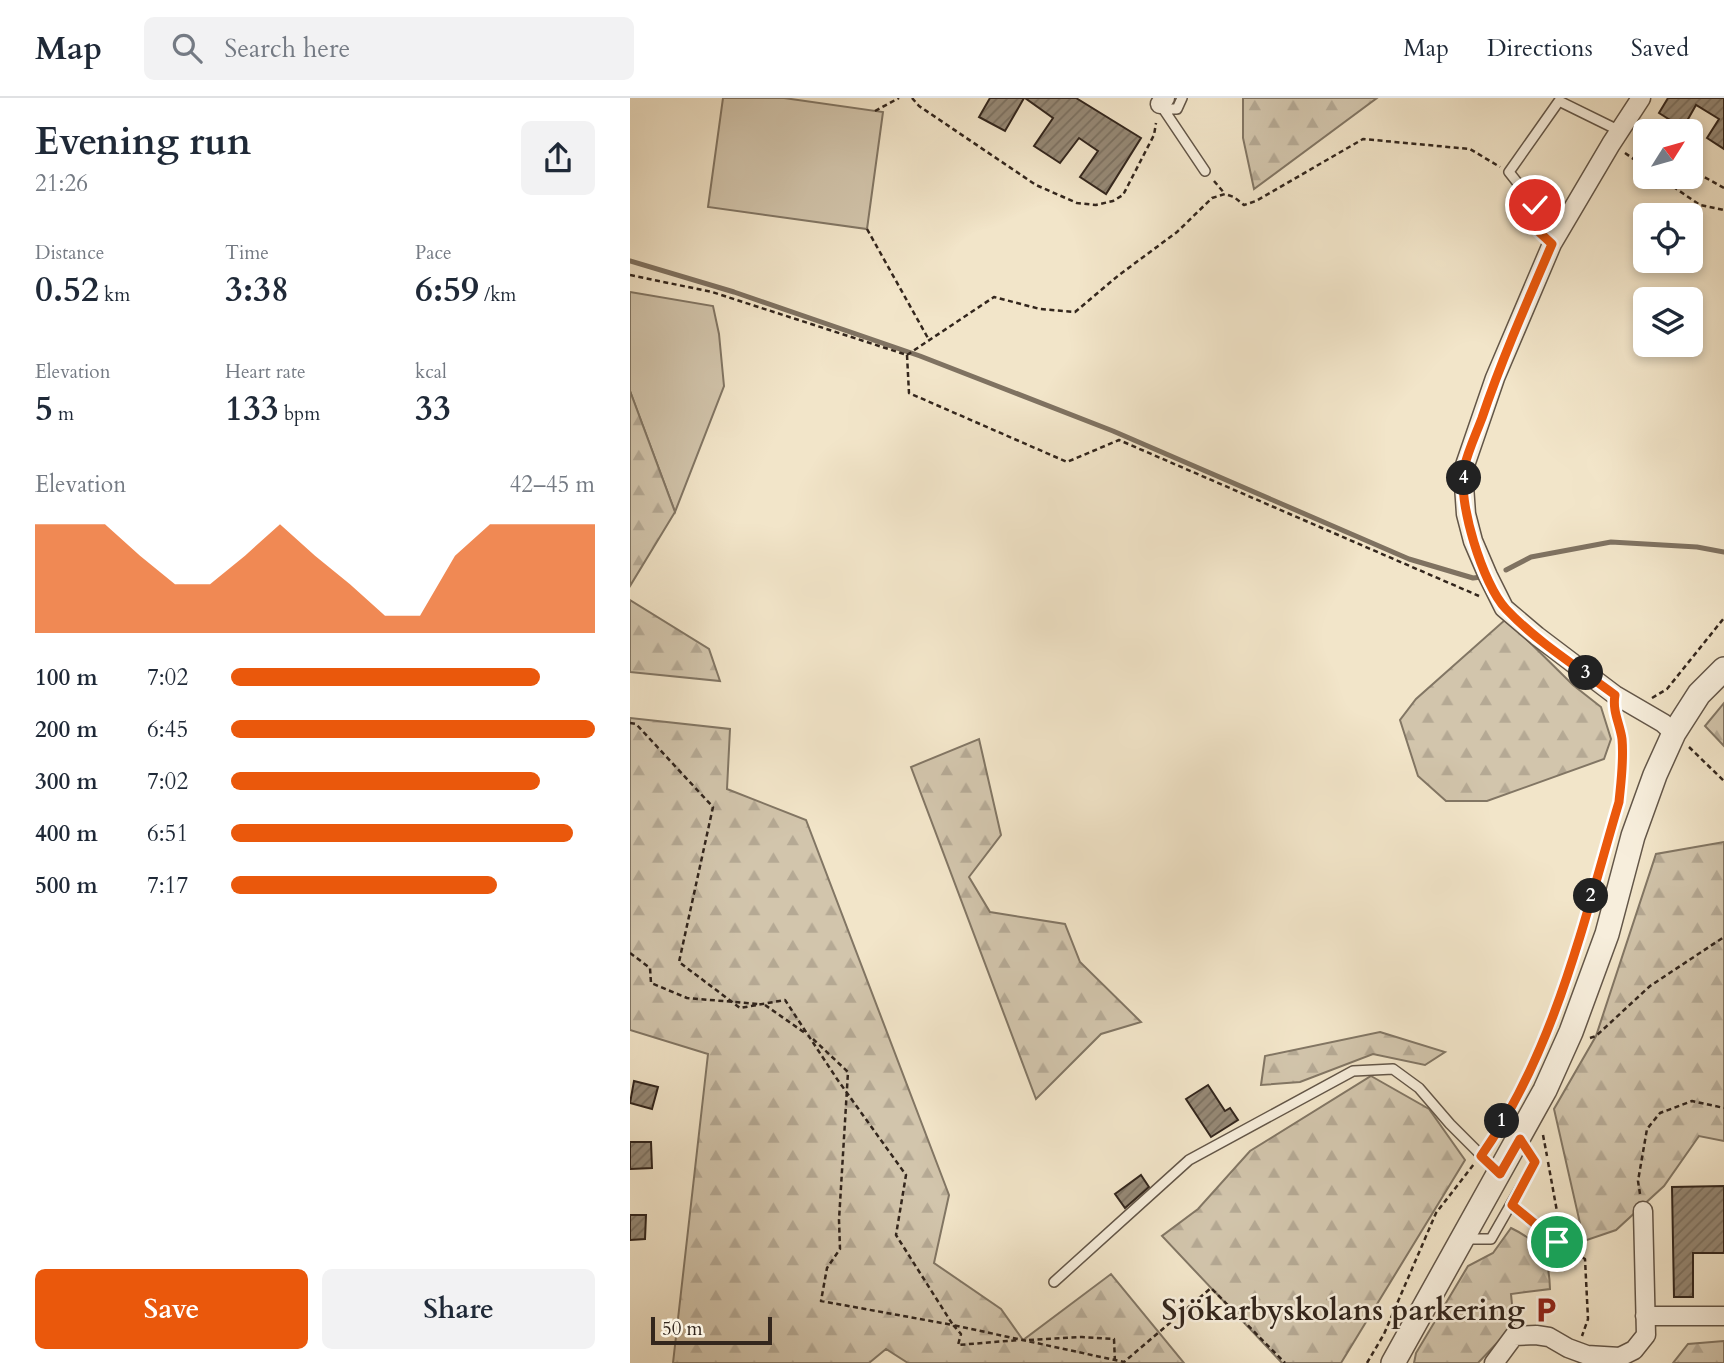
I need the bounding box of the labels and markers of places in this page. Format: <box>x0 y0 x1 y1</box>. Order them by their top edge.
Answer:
pin <box>1505 175 1565 235</box>
pin: 4 <box>1446 460 1482 496</box>
pin: 3 <box>1569 656 1604 690</box>
pin: 2 <box>1574 878 1608 914</box>
pin: 1 <box>1484 1104 1520 1138</box>
pin <box>1527 1212 1587 1272</box>
place label: Sjökarbyskolans parkering <box>1162 1290 1525 1331</box>
parking icon: Sjökarbyskolans parkering <box>1531 1295 1561 1325</box>

